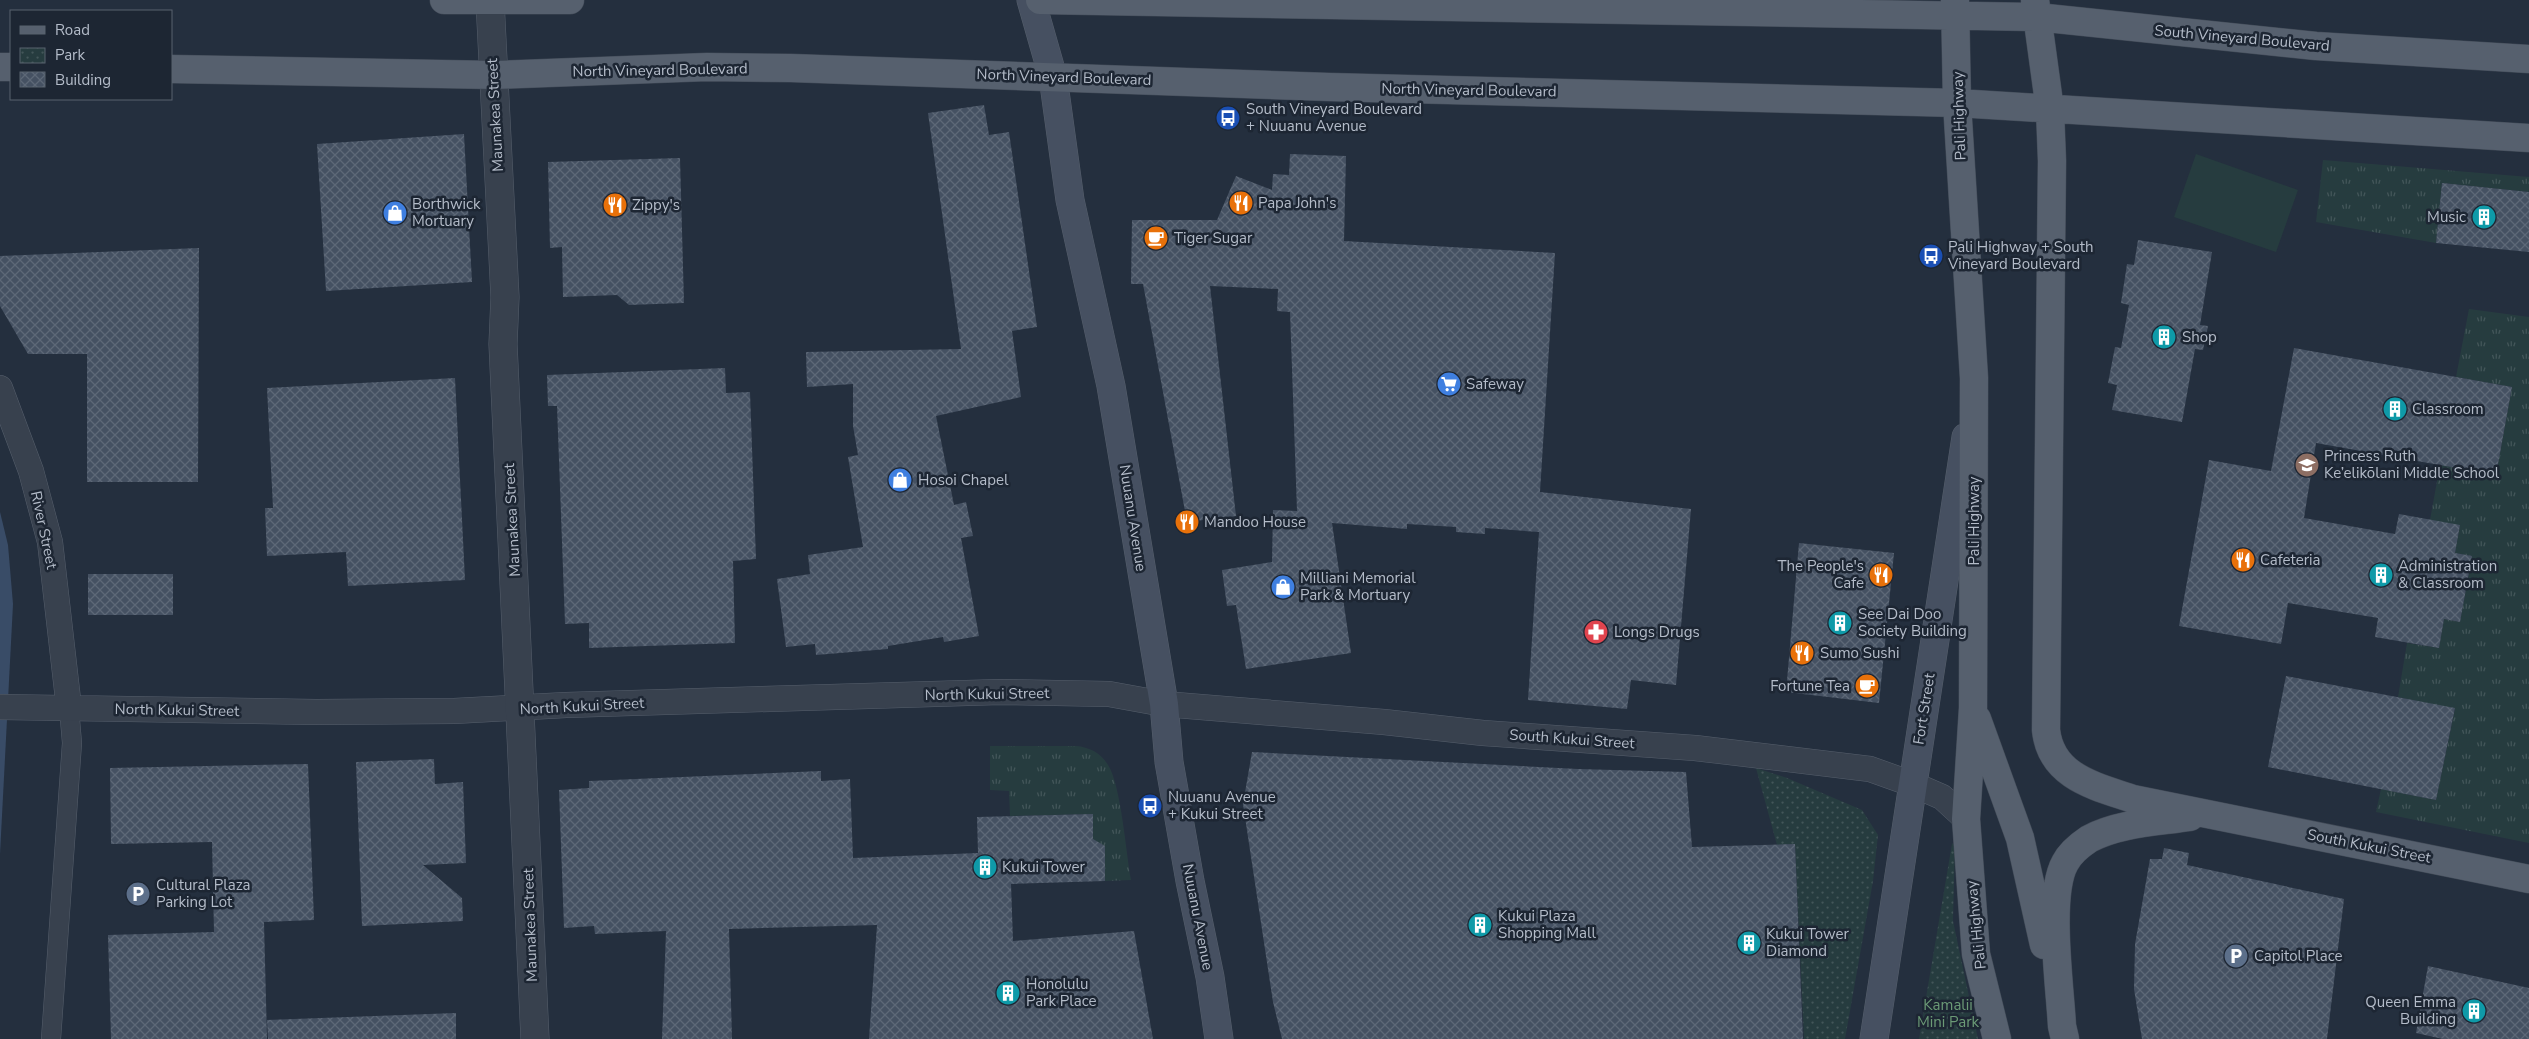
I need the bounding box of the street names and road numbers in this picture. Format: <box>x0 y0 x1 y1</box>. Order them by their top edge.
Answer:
street label: South Vineyard Boulevard <box>2154 20 2330 56</box>
street label: Maunakea Street <box>482 57 508 172</box>
street label: North Vineyard Boulevard <box>572 58 748 82</box>
street label: North Vineyard Boulevard <box>976 64 1152 90</box>
street label: Pali Highway <box>1947 71 1971 161</box>
street label: North Vineyard Boulevard <box>1381 78 1557 102</box>
street label: Maunakea Street <box>499 462 525 577</box>
street label: Nuuanu Avenue <box>1115 463 1151 573</box>
street label: Pali Highway <box>1964 476 1984 566</box>
street label: River Street <box>26 489 62 572</box>
street label: Fort Street <box>1908 671 1940 746</box>
street label: North Kukui Street <box>925 683 1050 705</box>
street label: North Kukui Street <box>519 693 646 719</box>
street label: North Kukui Street <box>115 699 240 721</box>
street label: South Kukui Street <box>1509 725 1636 753</box>
street label: South Kukui Street <box>2306 824 2433 868</box>
street label: Nuuanu Avenue <box>1178 862 1218 972</box>
street label: Maunakea Street <box>518 867 542 982</box>
street label: Pali Highway <box>1961 879 1991 970</box>

